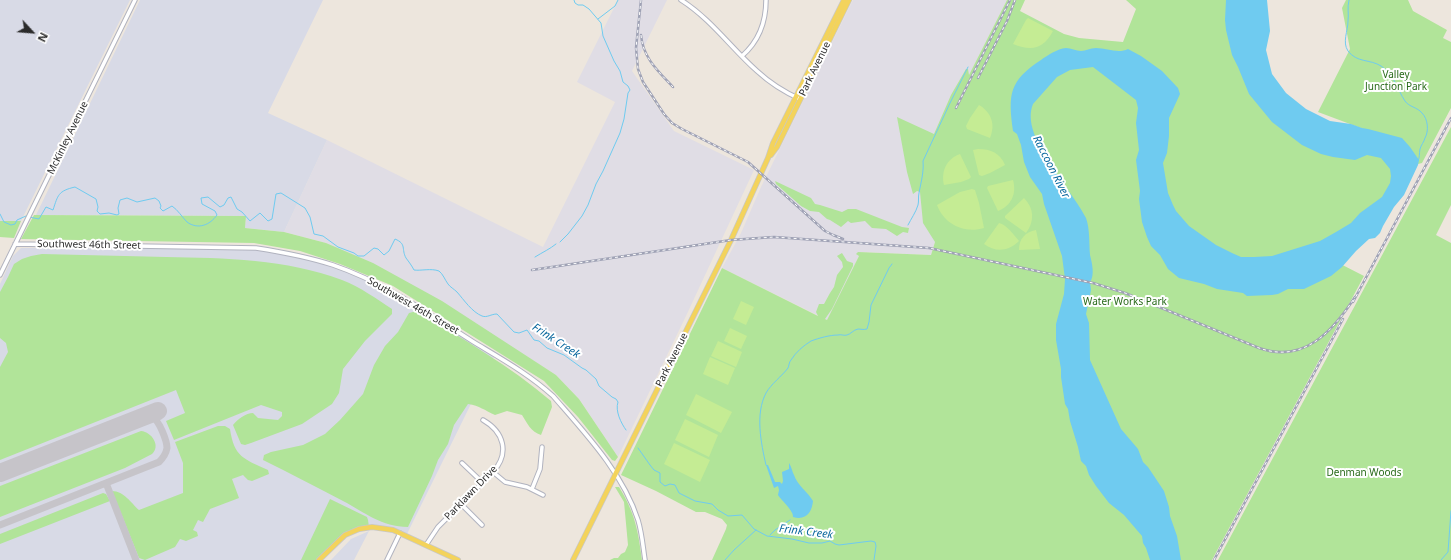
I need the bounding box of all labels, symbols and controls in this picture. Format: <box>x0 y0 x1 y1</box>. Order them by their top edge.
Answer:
north arrow <box>12 12 52 52</box>
text: N <box>35 30 52 45</box>
street label: Park Avenue <box>797 40 833 98</box>
park label: Valley Junction Park <box>1365 69 1427 92</box>
street label: McKinley Avenue <box>45 100 91 176</box>
water label: Raccoon River <box>1030 134 1072 200</box>
street label: Southwest 46th Street <box>37 238 141 252</box>
street label: Southwest 46th Street <box>365 275 461 337</box>
park label: Water Works Park <box>1083 296 1167 308</box>
water label: Frink Creek <box>530 321 582 361</box>
street label: Park Avenue <box>653 331 691 389</box>
street label: Parklawn Drive <box>442 463 500 523</box>
park label: Denman Woods <box>1327 467 1401 479</box>
water label: Frink Creek <box>778 522 834 542</box>

